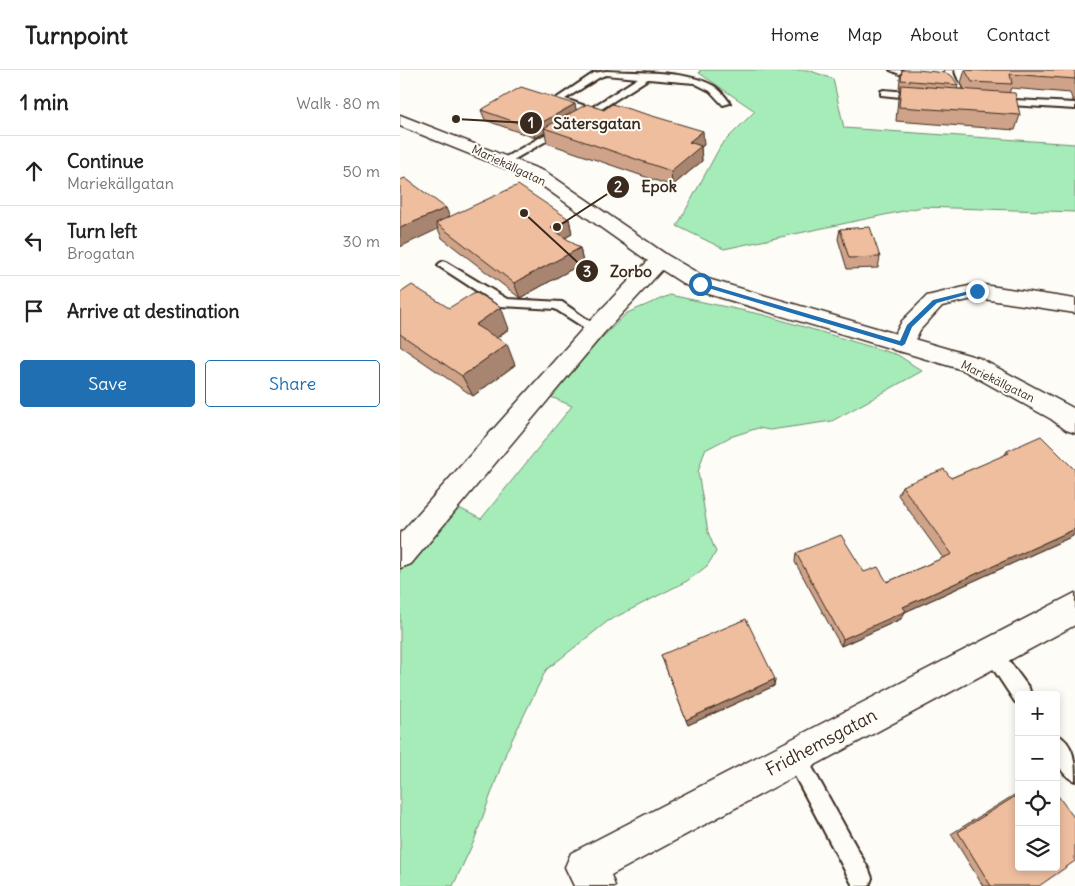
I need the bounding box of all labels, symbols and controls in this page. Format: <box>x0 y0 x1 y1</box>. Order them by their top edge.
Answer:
text: Turnpoint <box>25 20 128 50</box>
text: Home <box>771 23 819 46</box>
text: Map <box>847 23 882 46</box>
text: About <box>910 23 958 46</box>
text: Contact <box>986 23 1050 46</box>
text: 1 min <box>20 89 69 116</box>
text: Walk · 80 m <box>296 93 380 113</box>
callout: Sätersgatan <box>519 108 651 139</box>
text: 1 <box>528 113 534 132</box>
text: Sätersgatan <box>553 113 641 134</box>
street label: Mariekällgatan <box>469 141 549 189</box>
text: Continue <box>67 149 144 173</box>
icon: ahead <box>20 157 48 185</box>
text: 50 m <box>342 161 380 181</box>
callout: Epok <box>606 171 686 202</box>
text: Mariekällgatan <box>67 173 174 193</box>
text: Epok <box>641 176 677 197</box>
text: 2 <box>614 177 622 196</box>
text: Turn left <box>67 219 137 243</box>
icon: left <box>20 227 48 255</box>
text: 30 m <box>343 231 380 251</box>
text: Brogatan <box>67 243 135 263</box>
callout: Zorbo <box>575 256 662 287</box>
text: Zorbo <box>610 261 652 281</box>
text: 3 <box>583 262 591 281</box>
route start <box>689 273 712 296</box>
route end <box>966 280 989 303</box>
icon: arrive <box>20 297 48 325</box>
text: Arrive at destination <box>67 299 240 323</box>
street label: Mariekällgatan <box>959 357 1037 405</box>
button: Save <box>20 360 195 407</box>
button: Share <box>205 360 380 407</box>
map controls <box>1015 691 1060 871</box>
button: + <box>1015 691 1060 736</box>
street label: Fridhemsgatan <box>761 703 881 781</box>
button: − <box>1015 736 1060 781</box>
button: locate <box>1015 781 1060 826</box>
button: layers <box>1015 826 1060 871</box>

